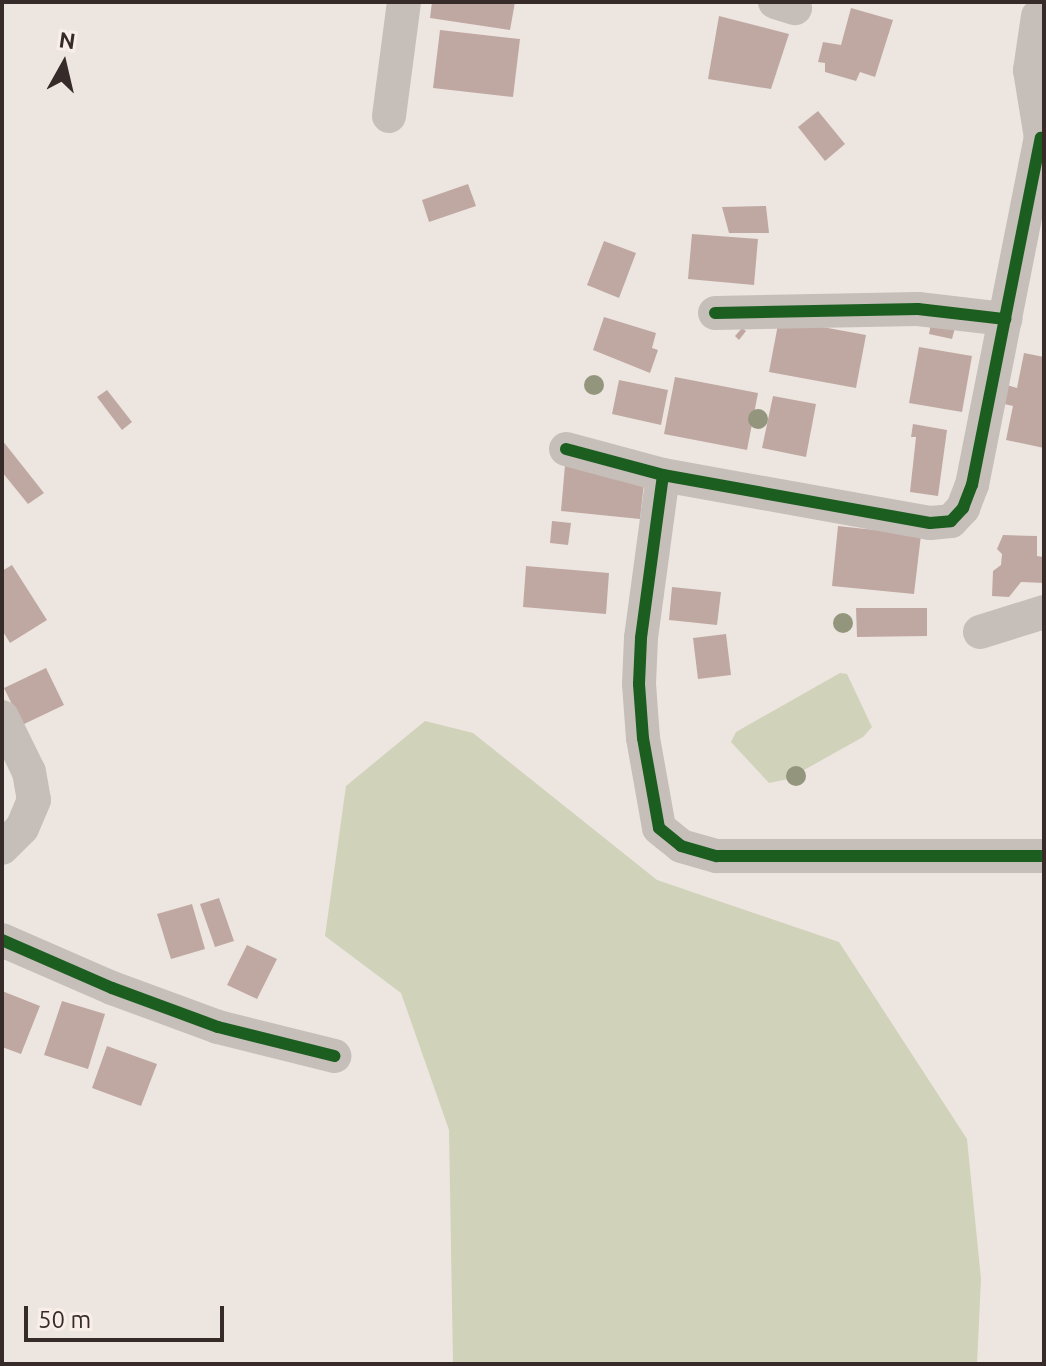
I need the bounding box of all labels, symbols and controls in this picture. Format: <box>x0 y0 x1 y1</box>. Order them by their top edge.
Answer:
north arrow <box>24 24 104 104</box>
text: N <box>58 26 77 53</box>
scale bar <box>28 1290 228 1340</box>
text: 50 m <box>38 1306 91 1333</box>

